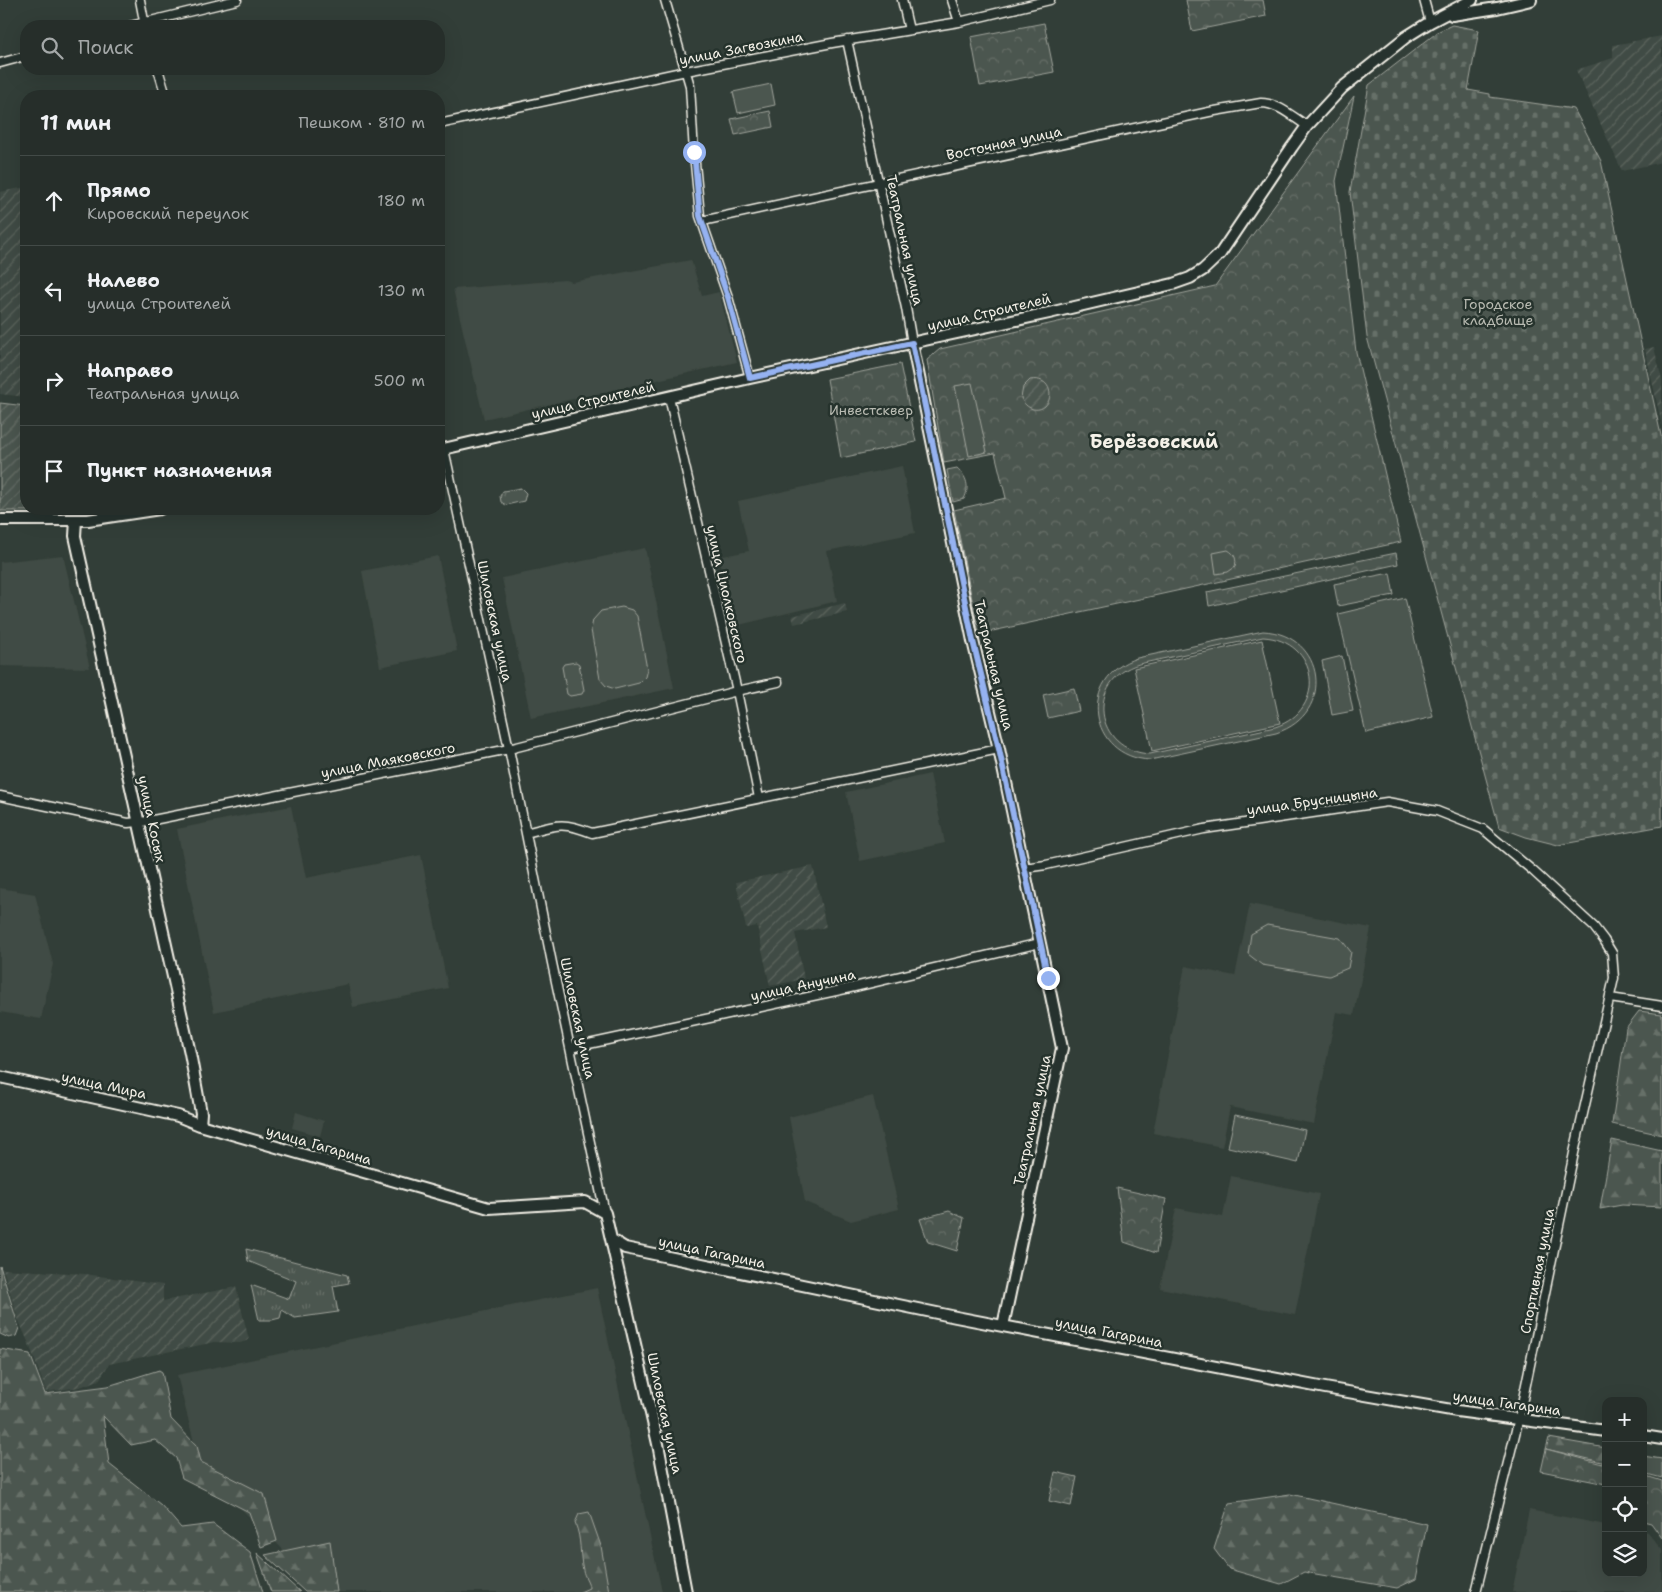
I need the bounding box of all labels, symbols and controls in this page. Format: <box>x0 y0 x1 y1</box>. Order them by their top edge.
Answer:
search box <box>20 20 445 75</box>
street label: улица Загвозкина <box>677 27 805 69</box>
icon: search <box>38 34 66 62</box>
text: Поиск <box>78 35 133 60</box>
text: 11 мин <box>40 109 111 137</box>
text: Пешком · 810 m <box>298 112 425 133</box>
street label: Восточная улица <box>945 122 1064 164</box>
route start <box>683 141 706 164</box>
street label: Театральная улица <box>882 173 928 307</box>
text: Прямо <box>87 178 151 203</box>
icon: ahead <box>40 187 68 215</box>
text: 180 m <box>377 190 425 211</box>
text: Кировский переулок <box>87 203 249 224</box>
text: Налево <box>87 268 160 293</box>
icon: left <box>40 277 68 305</box>
text: 130 m <box>378 280 425 301</box>
street label: улица Строителей <box>926 289 1052 335</box>
text: улица Строителей <box>87 293 231 314</box>
park label: Городское кладбище <box>1463 295 1534 329</box>
text: Направо <box>87 358 173 383</box>
icon: right <box>40 367 68 395</box>
text: 500 m <box>374 370 425 391</box>
street label: улица Строителей <box>530 377 656 423</box>
text: Театральная улица <box>87 383 239 404</box>
park label: Инвестсквер <box>829 401 913 419</box>
district label: Берёзовский <box>1090 429 1218 454</box>
icon: arrive <box>40 457 68 485</box>
text: Пункт назначения <box>87 458 272 483</box>
street label: улица Циолковского <box>702 523 752 665</box>
street label: Шиловская улица <box>473 559 517 684</box>
street label: Театральная улица <box>970 598 1018 732</box>
street label: улица Маяковского <box>319 738 457 782</box>
street label: улица Косых <box>134 774 170 864</box>
street label: улица Брусницына <box>1246 783 1379 819</box>
street label: Шиловская улица <box>556 956 600 1081</box>
street label: улица Анучина <box>749 965 857 1005</box>
route end <box>1037 967 1060 990</box>
street label: Театральная улица <box>1009 1053 1055 1187</box>
street label: улица Мира <box>60 1067 148 1103</box>
street label: улица Гагарина <box>264 1121 374 1169</box>
street label: Спортивная улица <box>1516 1207 1558 1335</box>
street label: улица Гагарина <box>657 1232 767 1272</box>
street label: улица Гагарина <box>1054 1313 1164 1351</box>
street label: Шиловская улица <box>643 1351 687 1476</box>
street label: улица Гагарина <box>1452 1387 1562 1420</box>
map controls <box>1602 1397 1647 1577</box>
button: + <box>1602 1397 1647 1442</box>
button: − <box>1602 1442 1647 1487</box>
button: locate <box>1602 1487 1647 1532</box>
button: layers <box>1602 1532 1647 1577</box>

